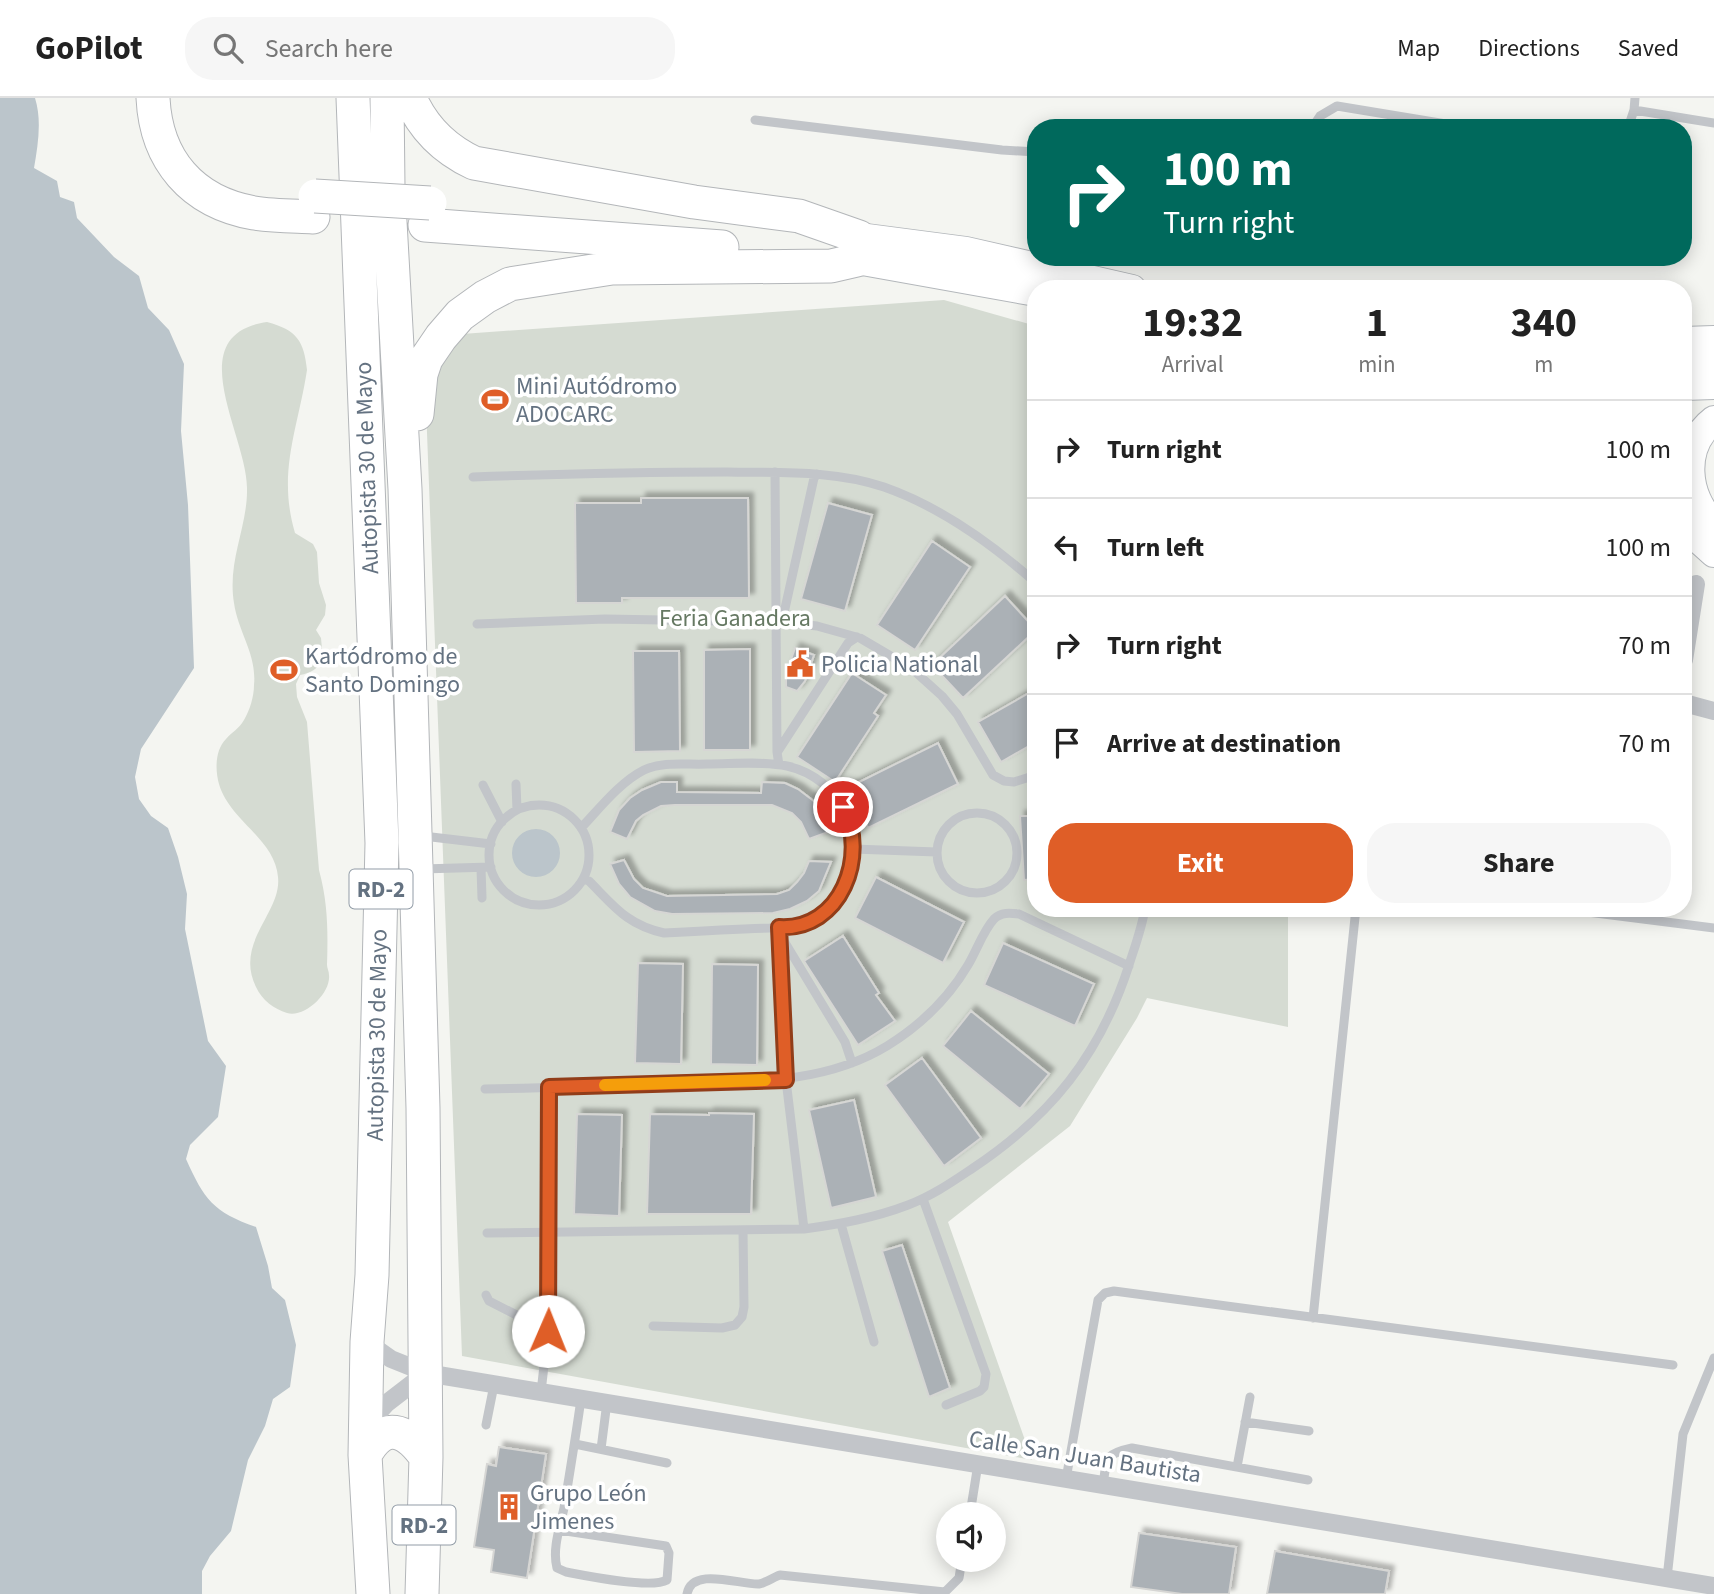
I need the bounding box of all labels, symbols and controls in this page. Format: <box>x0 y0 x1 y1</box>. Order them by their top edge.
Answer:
search box <box>185 17 675 80</box>
text: GoPilot <box>35 25 143 72</box>
icon: search <box>209 29 247 67</box>
text: Search here <box>265 30 393 67</box>
text: Map <box>1397 31 1440 66</box>
text: Directions <box>1478 31 1580 66</box>
text: Saved <box>1618 31 1679 66</box>
text: 100 m <box>1163 135 1292 205</box>
icon: right <box>1048 147 1139 238</box>
text: Turn right <box>1163 200 1294 246</box>
text: 19:32 <box>1142 293 1243 353</box>
text: 1 <box>1366 293 1388 353</box>
text: 340 <box>1510 293 1577 353</box>
text: Arrival <box>1162 348 1224 381</box>
text: min <box>1358 348 1396 381</box>
text: m <box>1534 348 1553 381</box>
street label: Autopista 30 de Mayo <box>346 361 388 575</box>
place label: Mini Autódromo ADOCARC <box>516 369 677 432</box>
sports icon: Mini Autódromo ADOCARC <box>480 385 510 415</box>
icon: right <box>1048 430 1086 468</box>
text: Turn right <box>1107 431 1222 468</box>
text: 100 m <box>1605 431 1671 468</box>
icon: left <box>1048 528 1086 566</box>
text: Turn left <box>1107 529 1204 566</box>
text: 100 m <box>1605 529 1671 566</box>
park label: Feria Ganadera <box>659 601 811 636</box>
icon: right <box>1048 626 1086 664</box>
text: Turn right <box>1107 627 1222 664</box>
text: 70 m <box>1618 627 1671 664</box>
place label: Kartódromo de Santo Domingo <box>305 639 460 702</box>
place label: Policia National <box>821 647 978 682</box>
public building icon: Policia National <box>785 649 815 679</box>
sports icon: Kartódromo de Santo Domingo <box>269 655 299 685</box>
icon: arrive <box>1048 724 1086 762</box>
text: Arrive at destination <box>1107 725 1341 762</box>
text: 70 m <box>1618 725 1671 762</box>
pin <box>813 777 873 837</box>
icon: arrive <box>824 788 862 826</box>
button: Exit <box>1048 823 1353 903</box>
button: Share <box>1367 823 1671 903</box>
road number: RD-2 <box>350 870 412 908</box>
street label: Autopista 30 de Mayo <box>358 929 396 1141</box>
position arrow <box>511 1294 585 1368</box>
street label: Calle San Juan Bautista <box>966 1421 1204 1493</box>
place label: Grupo León Jimenes <box>530 1476 647 1539</box>
building icon: Grupo León Jimenes <box>494 1492 524 1522</box>
map controls <box>936 1502 1006 1572</box>
button: sound <box>936 1502 1006 1572</box>
road number: RD-2 <box>392 1506 456 1544</box>

